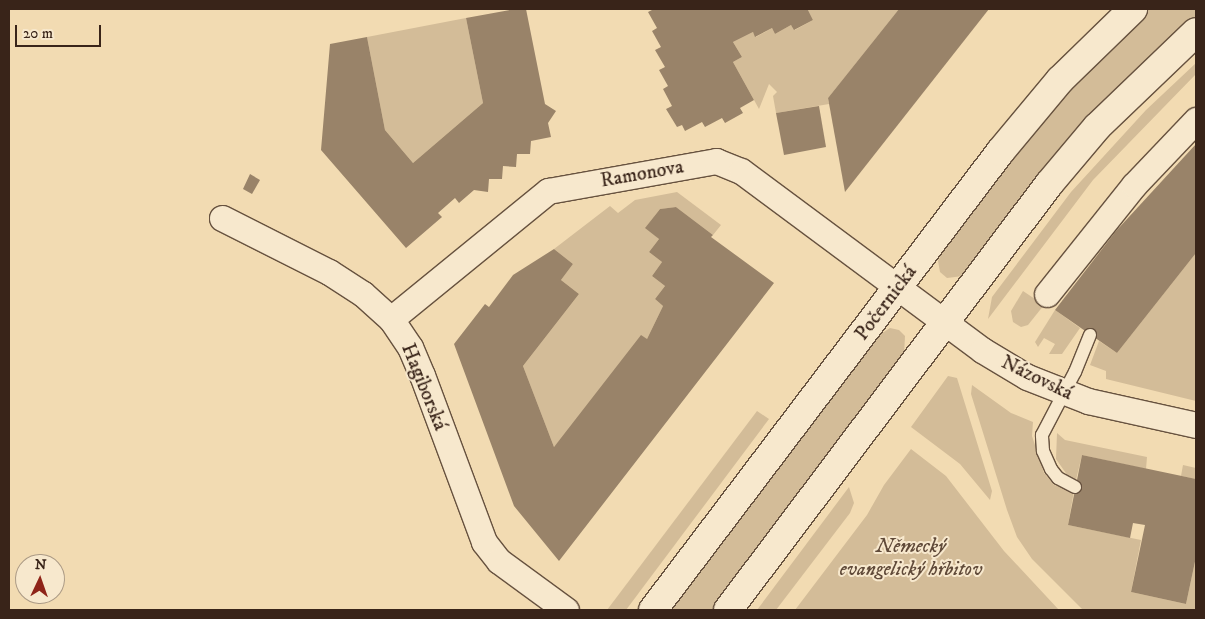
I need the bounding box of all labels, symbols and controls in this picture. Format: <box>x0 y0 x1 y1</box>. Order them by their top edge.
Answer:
scale bar <box>18 15 104 47</box>
text: 20 m <box>23 24 53 43</box>
street label: Ramonova <box>599 155 685 193</box>
street label: Počernická <box>850 261 922 345</box>
street label: Hagiborská <box>396 340 452 434</box>
street label: Názovská <box>997 350 1077 406</box>
park label: Německý evangelický hřbitov <box>840 535 982 582</box>
north arrow <box>15 554 65 604</box>
text: N <box>35 556 47 574</box>

